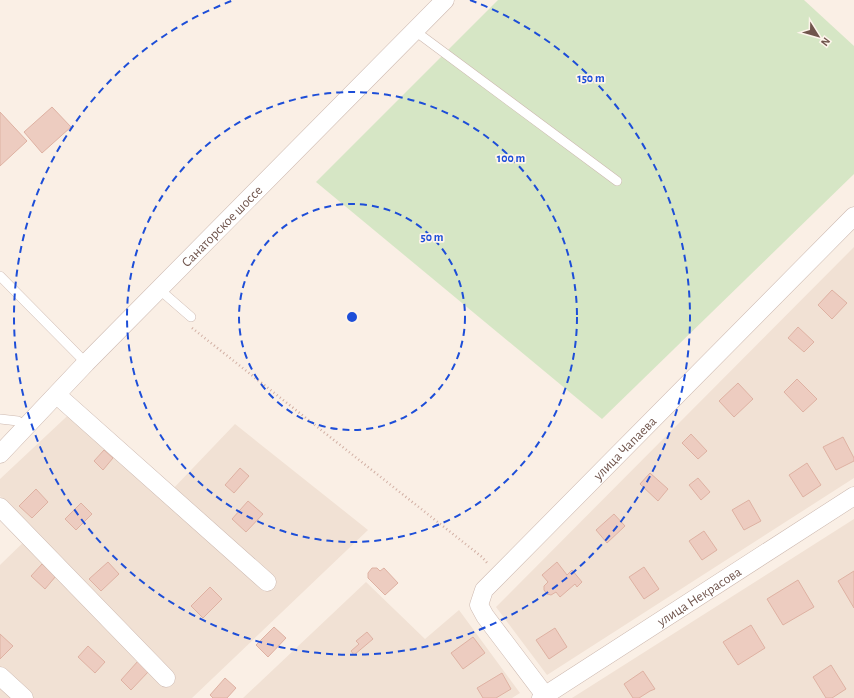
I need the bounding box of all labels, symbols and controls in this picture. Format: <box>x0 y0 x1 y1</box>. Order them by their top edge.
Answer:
north arrow <box>798 16 838 56</box>
text: N <box>819 35 832 48</box>
text: 150 m <box>577 72 605 84</box>
text: 100 m <box>497 152 525 164</box>
street label: Санаторское шоссе <box>179 183 265 270</box>
text: 50 m <box>421 231 444 243</box>
centre of rings <box>345 310 359 324</box>
street label: улица Чапаева <box>590 414 660 484</box>
street label: улица Некрасова <box>654 564 745 630</box>

